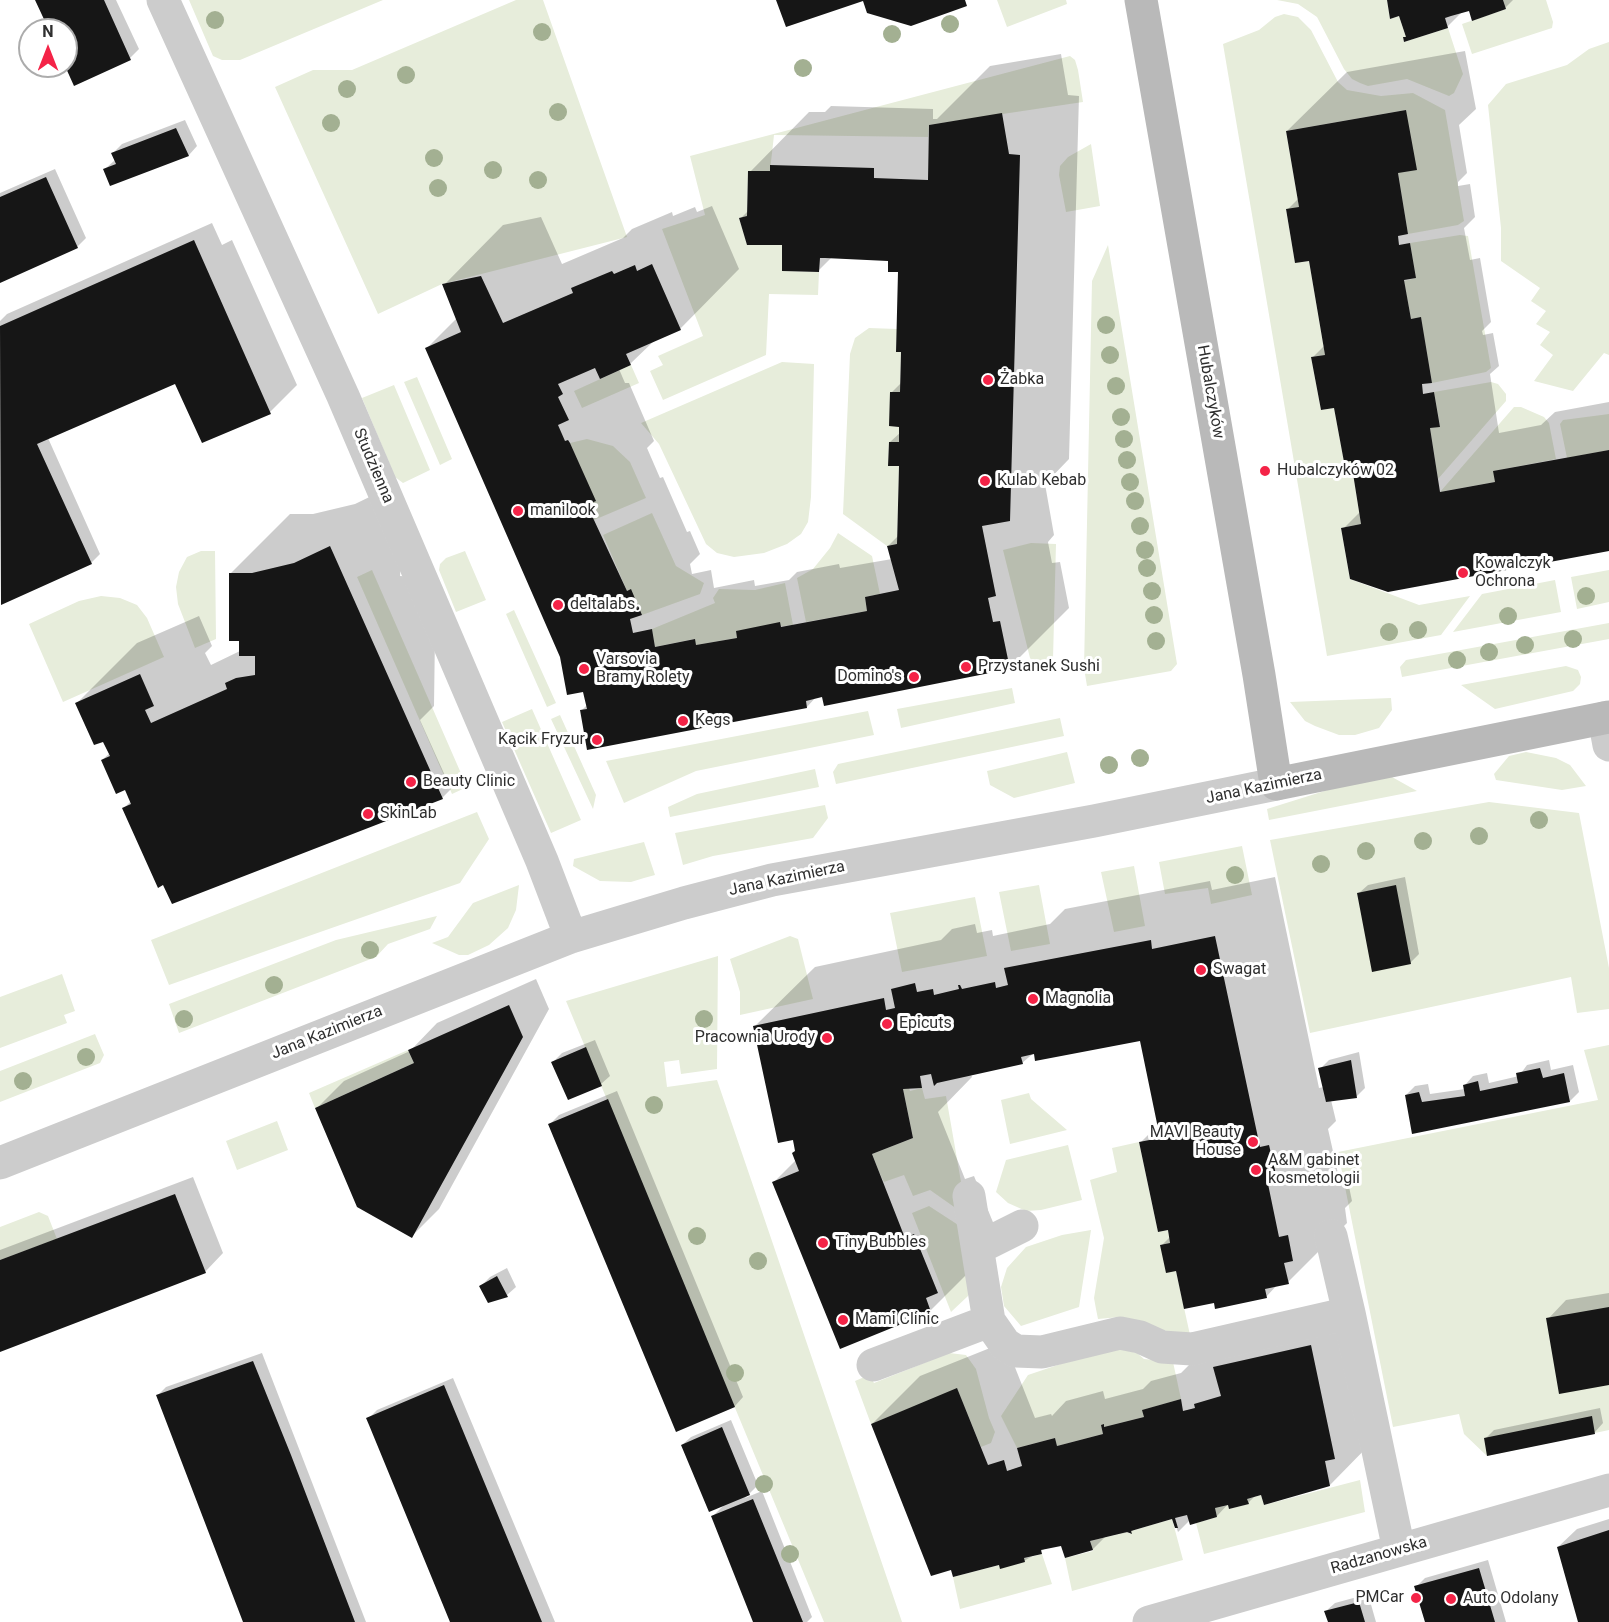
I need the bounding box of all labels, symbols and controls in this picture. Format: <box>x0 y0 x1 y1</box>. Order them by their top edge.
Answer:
north arrow <box>18 18 78 78</box>
text: N <box>42 22 54 41</box>
street label: Hubalczyków <box>1192 344 1228 440</box>
place label: Żabka <box>1000 370 1044 390</box>
marker: Żabka <box>981 373 995 387</box>
street label: Studzienna <box>349 426 397 506</box>
place label: Hubalczyków 02 <box>1277 461 1394 481</box>
marker: Hubalczyków 02 <box>1258 464 1272 478</box>
place label: Kulab Kebab <box>997 471 1086 491</box>
marker: Kulab Kebab <box>978 474 992 488</box>
place label: manilook <box>530 501 596 521</box>
marker: manilook <box>511 504 525 518</box>
place label: Kowalczyk Ochrona <box>1475 554 1551 592</box>
marker: Kowalczyk Ochrona <box>1456 566 1470 580</box>
place label: deltalabs. <box>570 595 639 615</box>
marker: deltalabs. <box>551 598 565 612</box>
place label: Varsovia Bramy Rolety <box>596 650 690 688</box>
place label: Przystanek Sushi <box>978 657 1100 677</box>
marker: Przystanek Sushi <box>959 660 973 674</box>
marker: Varsovia Bramy Rolety <box>577 662 591 676</box>
place label: Domino's <box>837 667 902 687</box>
marker: Domino's <box>907 670 921 684</box>
place label: Kegs <box>695 711 731 731</box>
marker: Kegs <box>676 714 690 728</box>
place label: Kącik Fryzur <box>498 730 585 750</box>
marker: Kącik Fryzur <box>590 733 604 747</box>
street label: Jana Kazimierza <box>1204 765 1324 809</box>
place label: Beauty Clinic <box>423 772 515 792</box>
marker: Beauty Clinic <box>404 775 418 789</box>
place label: SkinLab <box>380 804 437 824</box>
marker: SkinLab <box>361 807 375 821</box>
street label: Jana Kazimierza <box>727 857 847 901</box>
place label: Swagat <box>1213 960 1266 980</box>
marker: Swagat <box>1194 963 1208 977</box>
place label: Magnolia <box>1045 989 1111 1009</box>
marker: Magnolia <box>1026 992 1040 1006</box>
street label: Jana Kazimierza <box>269 1002 385 1064</box>
place label: Epicuts <box>899 1014 952 1034</box>
marker: Epicuts <box>880 1017 894 1031</box>
place label: Pracownia Urody <box>695 1028 815 1048</box>
marker: Pracownia Urody <box>820 1031 834 1045</box>
place label: MAVI Beauty House <box>1150 1123 1241 1161</box>
marker: MAVI Beauty House <box>1246 1135 1260 1149</box>
place label: A&M gabinet kosmetologii <box>1268 1151 1360 1189</box>
marker: A&M gabinet kosmetologii <box>1249 1163 1263 1177</box>
place label: Tiny Bubbles <box>835 1233 926 1253</box>
marker: Tiny Bubbles <box>816 1236 830 1250</box>
place label: Mami Clinic <box>855 1310 939 1330</box>
marker: Mami Clinic <box>836 1313 850 1327</box>
street label: Radzanowska <box>1329 1533 1429 1579</box>
place label: PMCar <box>1355 1588 1404 1608</box>
place label: Auto Odolany <box>1463 1589 1558 1609</box>
marker: PMCar <box>1409 1591 1423 1605</box>
marker: Auto Odolany <box>1444 1592 1458 1606</box>

